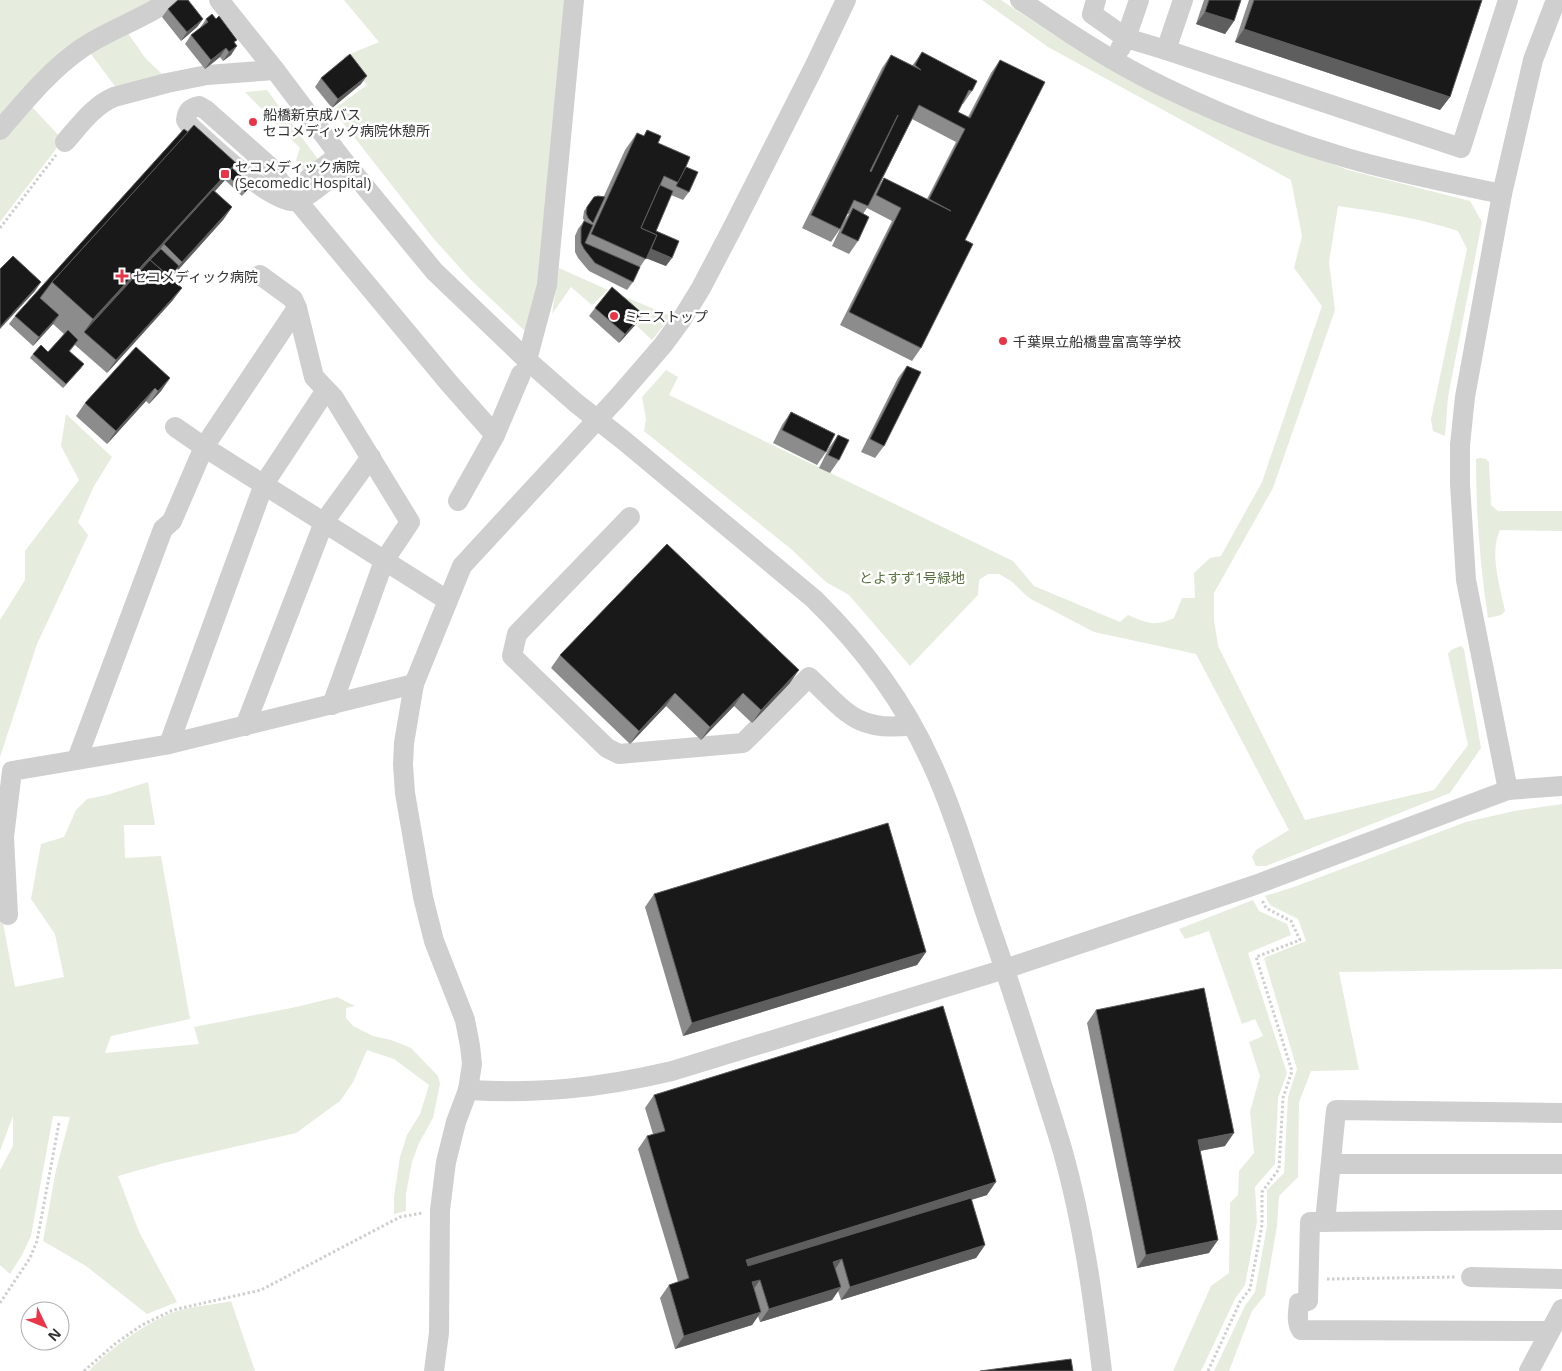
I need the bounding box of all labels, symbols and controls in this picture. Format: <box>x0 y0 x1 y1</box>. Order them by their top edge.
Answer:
place label: 船橋新京成バス セコメディック病院休憩所 <box>263 105 430 140</box>
marker: 船橋新京成バス セコメディック病院休憩所 <box>247 116 259 128</box>
place label: セコメディック病院 (Secomedic Hospital) <box>235 157 371 192</box>
marker: セコメディック病院 (Secomedic Hospital) <box>219 168 231 180</box>
place label: セコメディック病院 <box>133 267 258 286</box>
marker: セコメディック病院 <box>115 269 129 283</box>
place label: ミニストップ <box>624 307 708 326</box>
marker: ミニストップ <box>608 310 620 322</box>
place label: 千葉県立船橋豊富高等学校 <box>1013 332 1181 351</box>
marker: 千葉県立船橋豊富高等学校 <box>997 335 1009 347</box>
park label: とよすず1号緑地 <box>859 568 965 587</box>
north arrow <box>20 1301 70 1351</box>
text: N <box>44 1325 66 1346</box>

